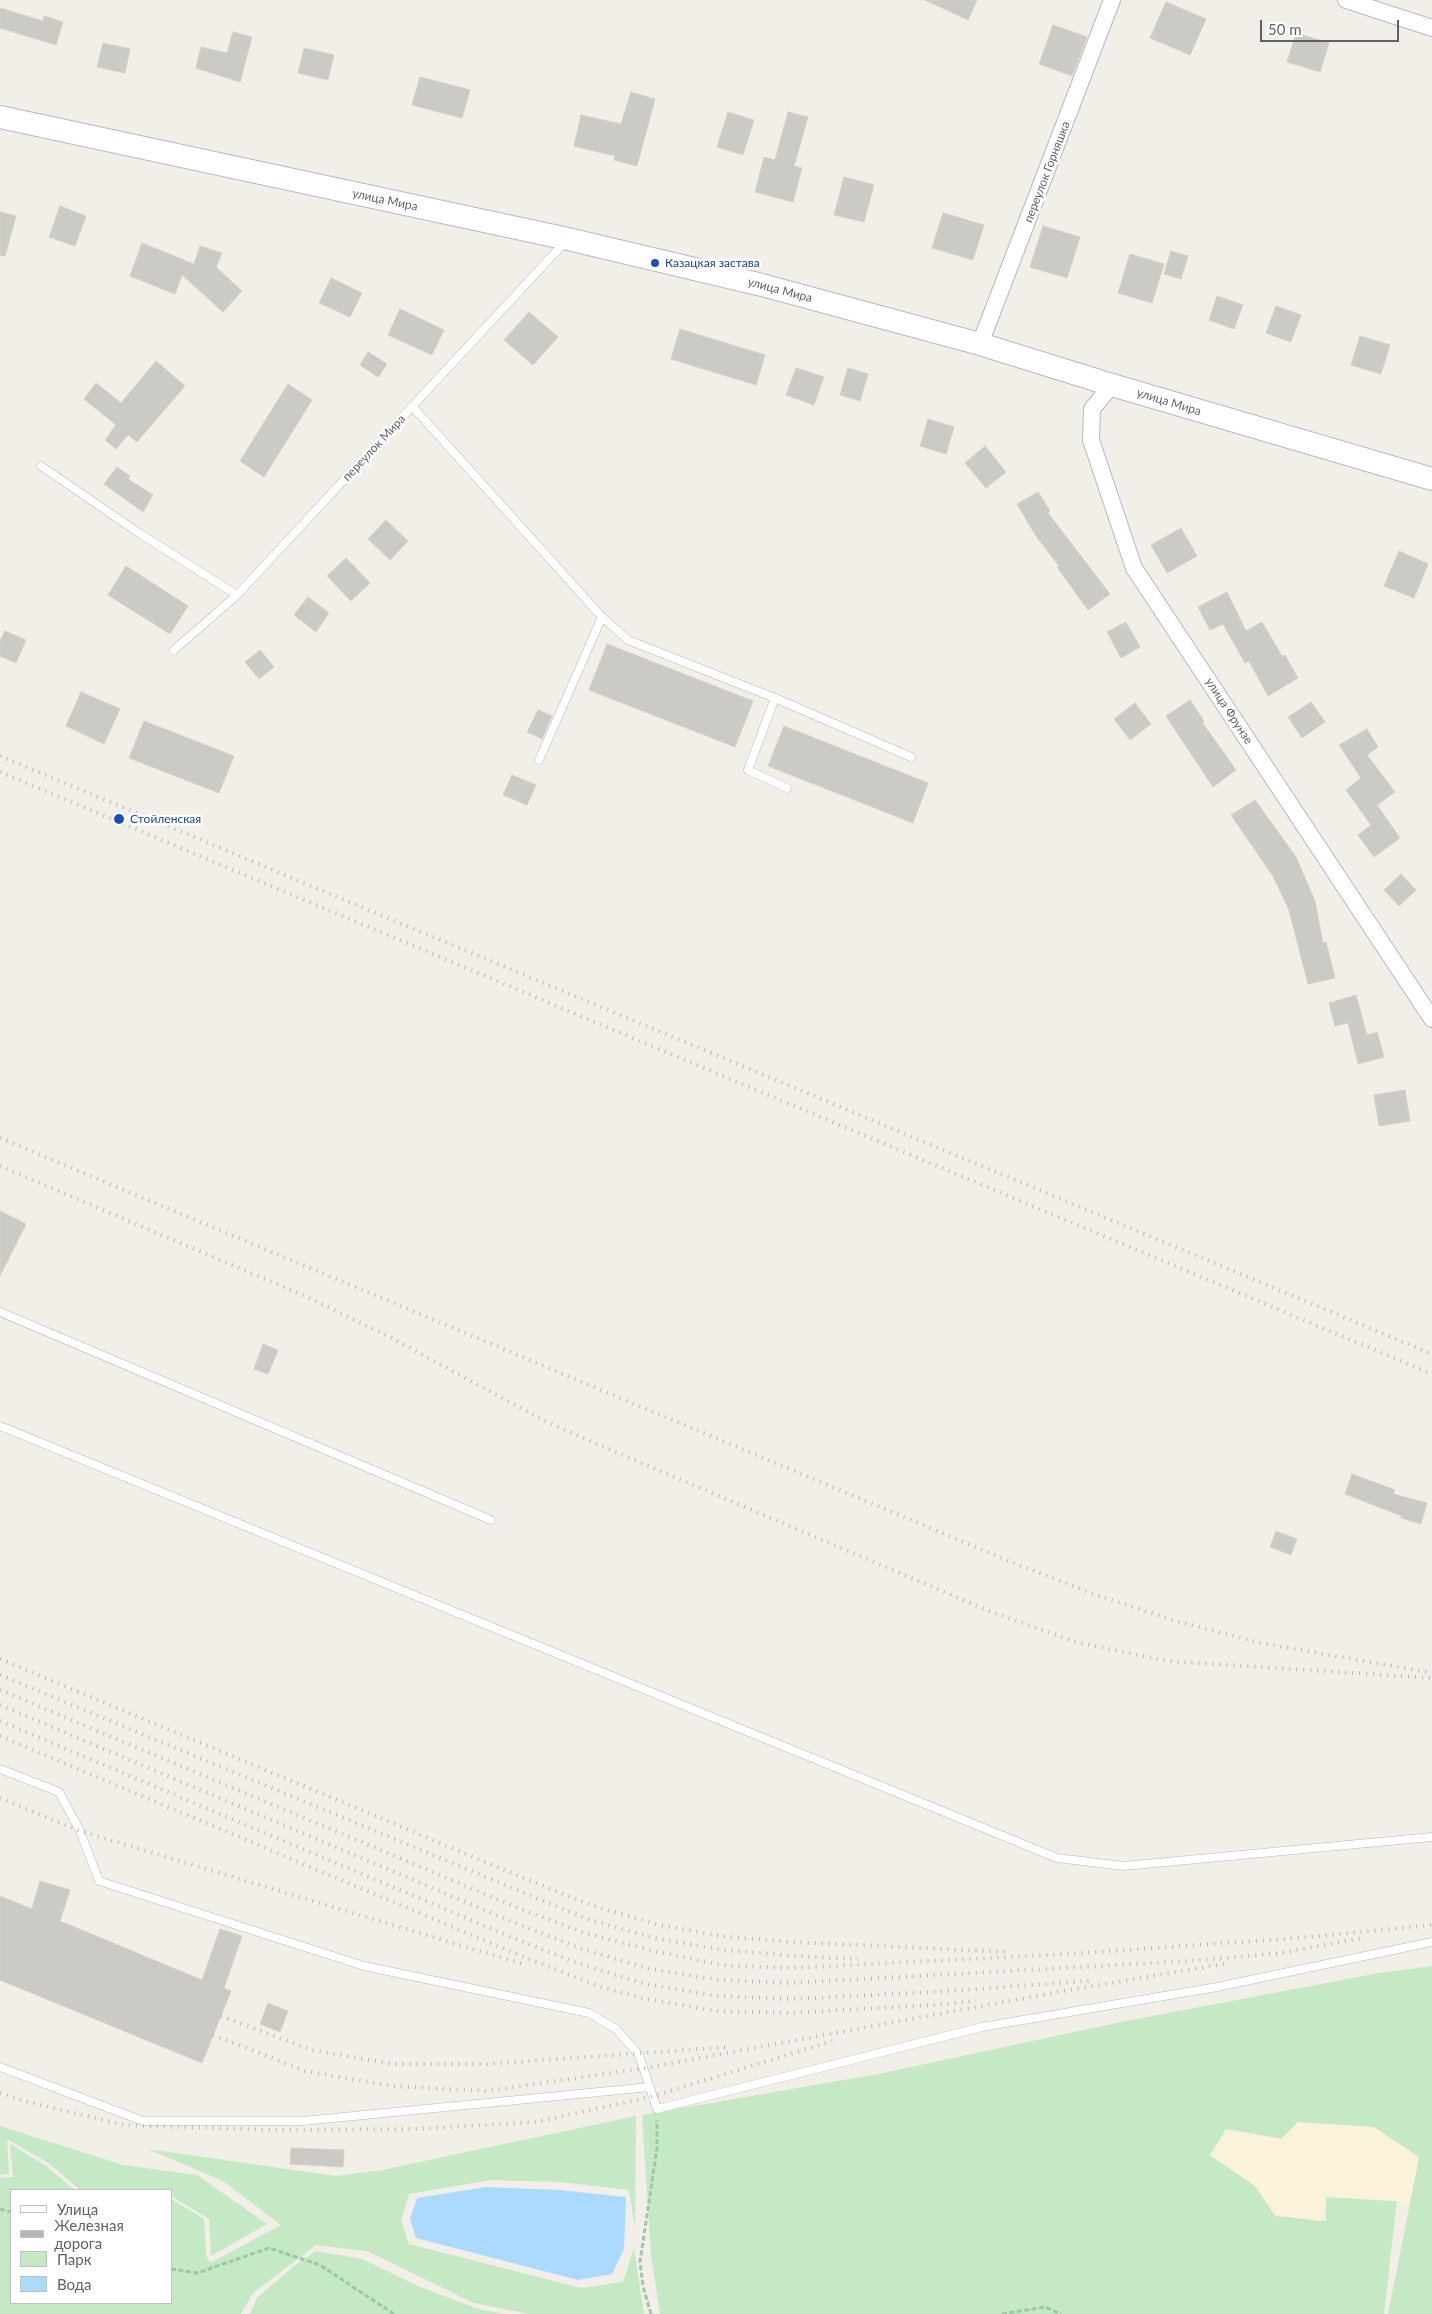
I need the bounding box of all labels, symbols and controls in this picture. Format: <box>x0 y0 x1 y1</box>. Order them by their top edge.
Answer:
scale bar <box>1262 10 1401 42</box>
text: 50 m <box>1268 20 1302 38</box>
street label: переулок Горняшка <box>1021 119 1073 225</box>
street label: улица Мира <box>351 186 419 214</box>
place label: Казацкая застава <box>665 256 760 270</box>
marker: Казацкая застава <box>649 257 661 269</box>
street label: улица Мира <box>746 274 814 306</box>
street label: улица Мира <box>1135 385 1203 419</box>
street label: переулок Мира <box>340 412 408 484</box>
street label: улица Фрунзе <box>1202 675 1256 747</box>
marker: Стойленская <box>112 812 126 826</box>
place label: Стойленская <box>130 812 201 826</box>
legend <box>10 2189 172 2304</box>
text: Улица <box>57 2200 98 2218</box>
text: Железная дорога <box>54 2216 124 2252</box>
text: Парк <box>57 2250 91 2268</box>
text: Вода <box>57 2275 92 2293</box>

